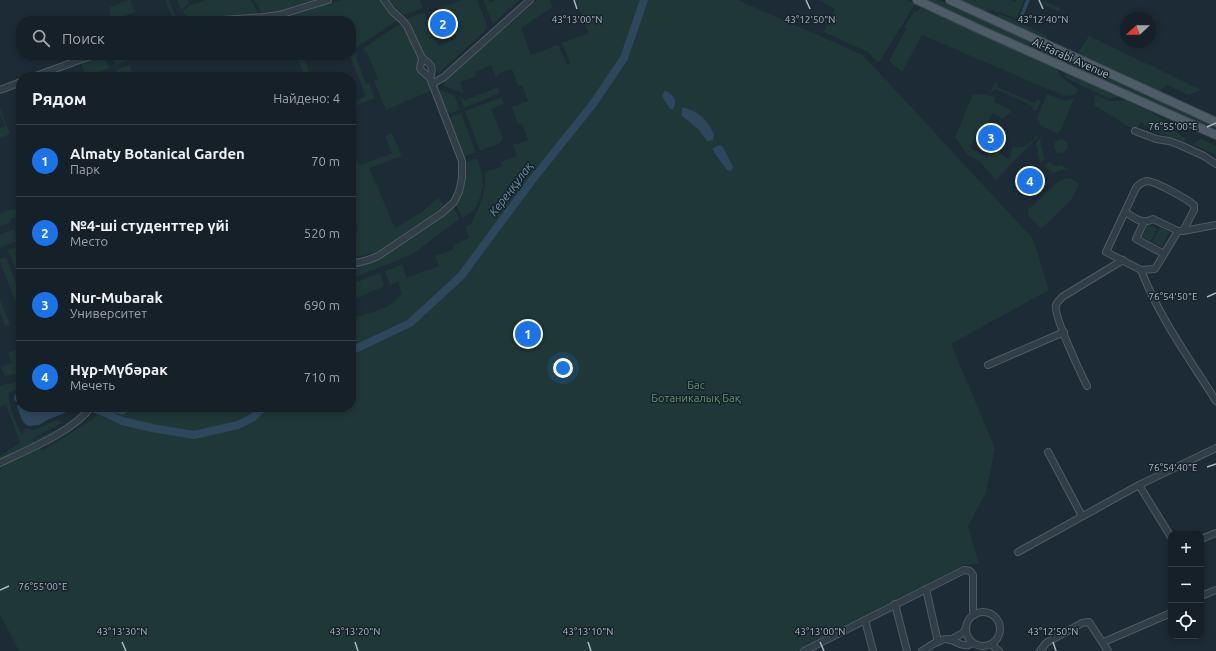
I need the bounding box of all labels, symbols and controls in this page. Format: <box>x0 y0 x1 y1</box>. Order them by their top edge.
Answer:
pin: 2 <box>430 9 456 39</box>
north arrow <box>1120 12 1156 48</box>
text: 43°13'00"N <box>552 14 602 25</box>
text: 43°12'50"N <box>785 14 835 25</box>
text: 43°12'40"N <box>1018 14 1068 25</box>
search box <box>16 16 356 60</box>
icon: search <box>30 27 52 49</box>
text: Поиск <box>62 30 105 47</box>
street label: Al-Farabi Avenue <box>1031 36 1111 80</box>
text: Рядом <box>32 89 87 108</box>
text: Найдено: 4 <box>273 91 340 105</box>
text: 76°55'00"E <box>1148 121 1198 132</box>
pin: 3 <box>978 123 1004 153</box>
text: Almaty Botanical Garden <box>70 145 245 162</box>
text: 1 <box>41 154 49 168</box>
text: 70 m <box>311 154 340 168</box>
water label: Кереңқұлақ <box>486 159 535 218</box>
text: Парк <box>70 162 100 176</box>
pin: 4 <box>1017 166 1043 196</box>
text: №4-ші студенттер үйі <box>70 217 229 234</box>
text: 2 <box>41 226 49 240</box>
text: 520 m <box>304 226 340 240</box>
text: Место <box>70 234 108 248</box>
text: Nur-Mubarak <box>70 289 163 306</box>
text: 76°54'50"E <box>1148 291 1198 302</box>
text: 3 <box>41 298 49 312</box>
text: 690 m <box>304 298 340 312</box>
text: Университет <box>70 306 147 320</box>
pin: 1 <box>515 319 541 349</box>
your location <box>553 358 573 378</box>
text: Нұр-Мүбәрак <box>70 361 168 378</box>
text: 4 <box>41 370 49 384</box>
text: 710 m <box>304 370 340 384</box>
text: Мечеть <box>70 378 115 392</box>
park label: Бас Ботаникалық Бақ <box>651 379 741 404</box>
text: 76°54'40"E <box>1148 462 1198 473</box>
map controls <box>1168 531 1204 639</box>
button: + <box>1168 531 1204 567</box>
button: − <box>1168 567 1204 603</box>
text: 76°55'00"E <box>18 581 68 592</box>
button: locate <box>1168 603 1204 639</box>
text: 43°13'30"N <box>97 626 147 637</box>
text: 43°13'20"N <box>330 626 380 637</box>
text: 43°13'10"N <box>563 626 613 637</box>
text: 43°13'00"N <box>795 626 845 637</box>
text: 43°12'50"N <box>1028 626 1078 637</box>

